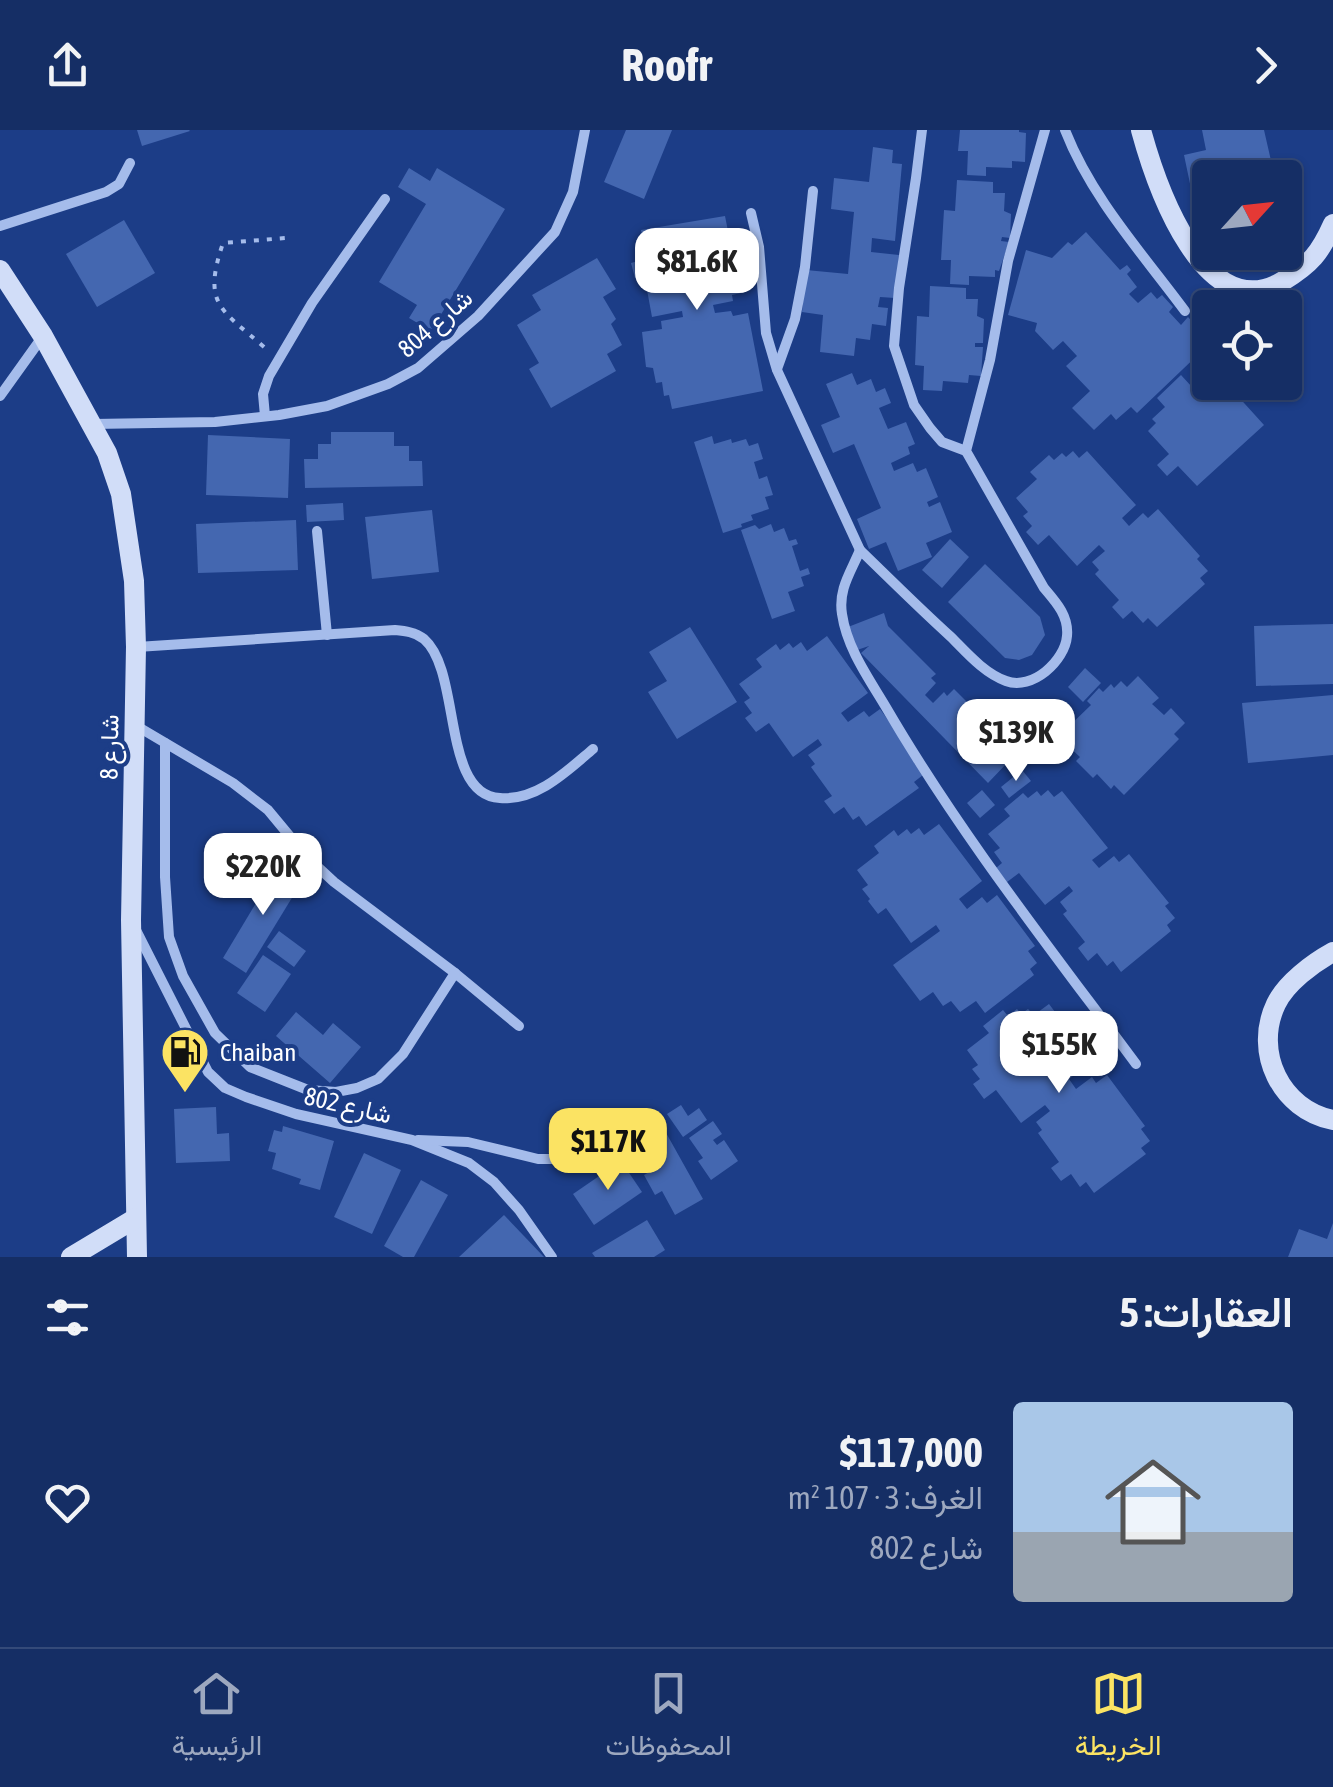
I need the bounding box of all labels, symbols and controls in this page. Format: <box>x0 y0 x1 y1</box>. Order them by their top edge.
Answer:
icon: share <box>40 38 95 93</box>
icon: forward <box>1238 38 1293 93</box>
text: Roofr <box>621 39 712 91</box>
north arrow <box>1192 160 1302 270</box>
map controls <box>1192 160 1302 400</box>
pin: $81.6K <box>616 228 778 313</box>
text: $81.6K <box>657 242 737 279</box>
street label: شارع 804 <box>392 283 480 365</box>
button: locate <box>1192 290 1302 400</box>
pin: $139K <box>946 699 1086 784</box>
text: $139K <box>979 713 1053 750</box>
street label: شارع 8 <box>94 714 127 780</box>
pin: $220K <box>193 833 333 918</box>
text: $220K <box>226 847 300 884</box>
pin: $155K <box>989 1011 1129 1096</box>
text: $155K <box>1022 1025 1096 1062</box>
fuel station icon: Chaiban <box>159 1026 211 1094</box>
place label: Chaiban <box>220 1038 296 1066</box>
street label: شارع 802 <box>301 1081 395 1132</box>
pin: $117K <box>538 1108 678 1193</box>
text: $117K <box>571 1122 645 1159</box>
text: العقارات: 5 <box>1119 1288 1293 1336</box>
icon: filters <box>40 1290 95 1345</box>
text: $117,000 <box>839 1428 983 1476</box>
icon: home <box>1093 1442 1213 1562</box>
icon: heart <box>40 1475 95 1530</box>
text: الغرف: 3 · 107 m² <box>788 1479 983 1516</box>
text: شارع 802 <box>869 1529 983 1566</box>
tab: الرئيسية <box>172 1666 262 1770</box>
tab: المحفوظات <box>605 1666 732 1770</box>
tab: الخريطة <box>1075 1666 1161 1770</box>

